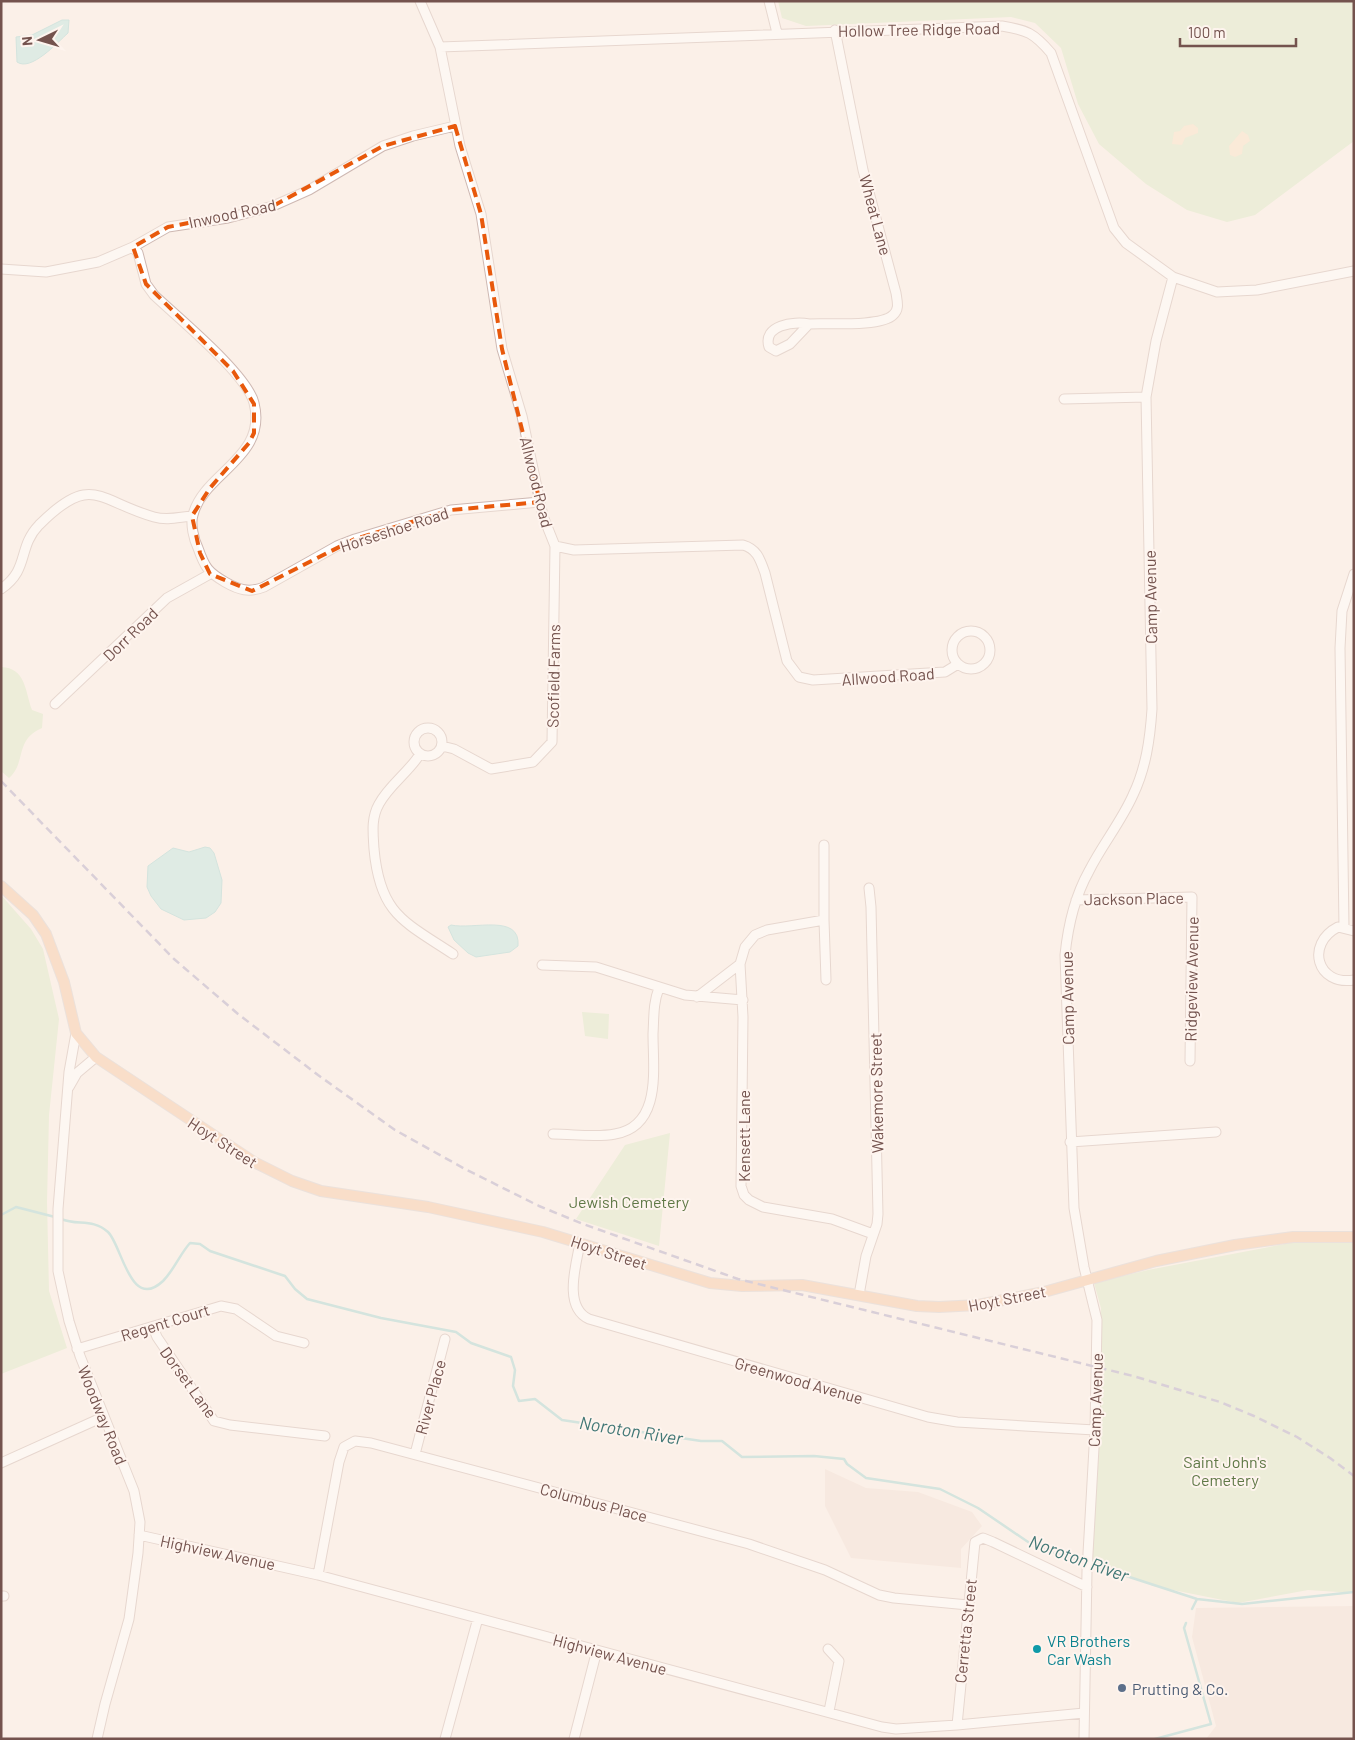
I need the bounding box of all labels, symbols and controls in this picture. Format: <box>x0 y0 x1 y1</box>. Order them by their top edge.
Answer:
north arrow <box>15 15 65 65</box>
scale bar <box>1180 15 1296 47</box>
street label: Hollow Tree Ridge Road <box>838 18 1000 40</box>
text: 100 m <box>1188 23 1226 41</box>
text: N <box>18 36 35 47</box>
street label: Wheat Lane <box>856 173 896 257</box>
street label: Inwood Road <box>187 194 277 232</box>
street label: Allwood Road <box>517 435 557 529</box>
street label: Horseshoe Road <box>337 502 451 556</box>
street label: Camp Avenue <box>1140 550 1160 644</box>
street label: Dorr Road <box>99 603 161 665</box>
street label: Scofield Farms <box>543 624 563 728</box>
street label: Allwood Road <box>841 663 935 689</box>
street label: Jackson Place <box>1084 888 1184 908</box>
street label: Ridgeview Avenue <box>1180 916 1202 1042</box>
street label: Camp Avenue <box>1057 951 1077 1045</box>
street label: Wakemore Street <box>865 1032 887 1154</box>
street label: Kensett Lane <box>734 1090 753 1182</box>
street label: Hoyt Street <box>185 1113 261 1171</box>
park label: Jewish Cemetery <box>569 1192 690 1211</box>
street label: Hoyt Street <box>569 1231 649 1273</box>
street label: Hoyt Street <box>966 1281 1048 1315</box>
street label: Regent Court <box>118 1299 212 1345</box>
street label: Dorset Lane <box>157 1343 221 1421</box>
street label: Greenwood Avenue <box>733 1353 865 1407</box>
street label: Camp Avenue <box>1084 1353 1106 1447</box>
street label: River Place <box>411 1357 449 1437</box>
street label: Woodway Road <box>75 1363 131 1467</box>
water label: Noroton River <box>578 1411 685 1449</box>
park label: Saint John's Cemetery <box>1183 1452 1267 1489</box>
street label: Columbus Place <box>538 1479 650 1525</box>
water label: Noroton River <box>1026 1530 1132 1586</box>
street label: Highview Avenue <box>159 1531 277 1573</box>
street label: Cerretta Street <box>950 1578 980 1684</box>
street label: Highview Avenue <box>551 1630 669 1678</box>
place label: VR Brothers Car Wash <box>1047 1631 1130 1668</box>
marker: VR Brothers Car Wash <box>1031 1643 1043 1655</box>
place label: Prutting & Co. <box>1132 1679 1228 1698</box>
marker: Prutting & Co. <box>1116 1682 1128 1694</box>

